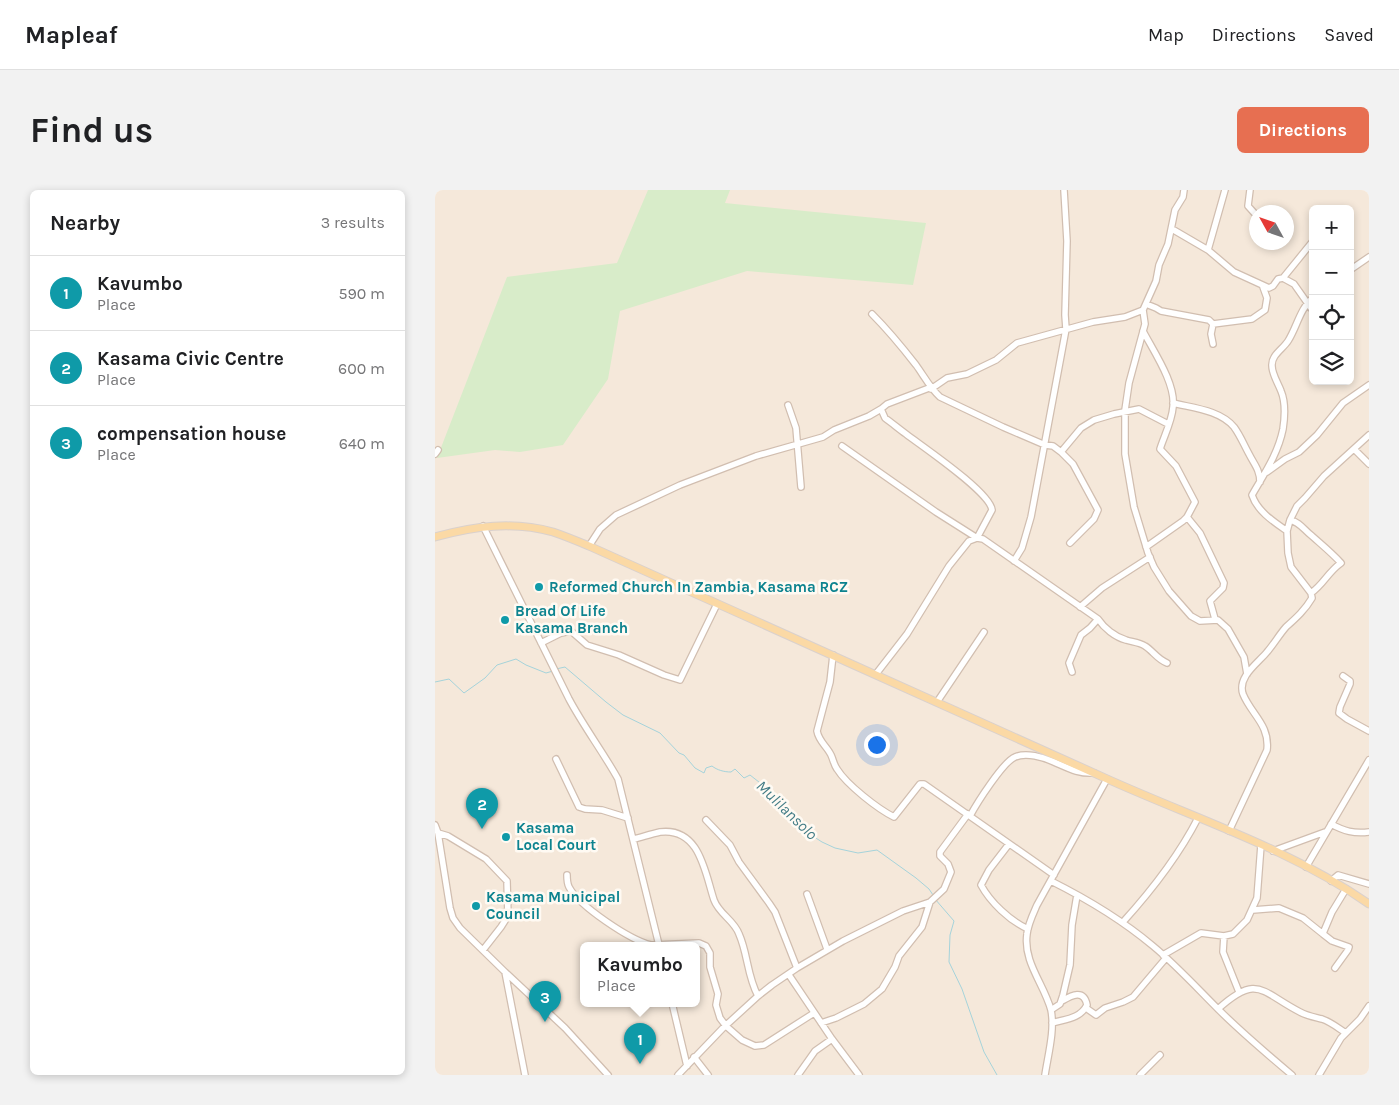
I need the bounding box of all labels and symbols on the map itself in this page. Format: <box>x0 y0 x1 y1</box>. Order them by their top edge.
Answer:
north arrow <box>1249 205 1294 250</box>
place label: Reformed Church In Zambia, Kasama RCZ <box>549 578 848 596</box>
marker: Reformed Church In Zambia, Kasama RCZ <box>533 581 545 593</box>
place label: Bread Of Life Kasama Branch <box>515 602 628 637</box>
marker: Bread Of Life Kasama Branch <box>499 614 511 626</box>
your location <box>864 732 890 758</box>
water label: Mulilansolo <box>753 776 822 844</box>
pin: 2 <box>466 788 498 829</box>
place label: Kasama Local Court <box>516 819 596 854</box>
marker: Kasama Local Court <box>500 831 512 843</box>
place label: Kasama Municipal Council <box>486 888 620 923</box>
marker: Kasama Municipal Council <box>470 900 482 912</box>
pin: 3 <box>529 981 561 1022</box>
pin: 1 <box>624 1023 656 1064</box>

